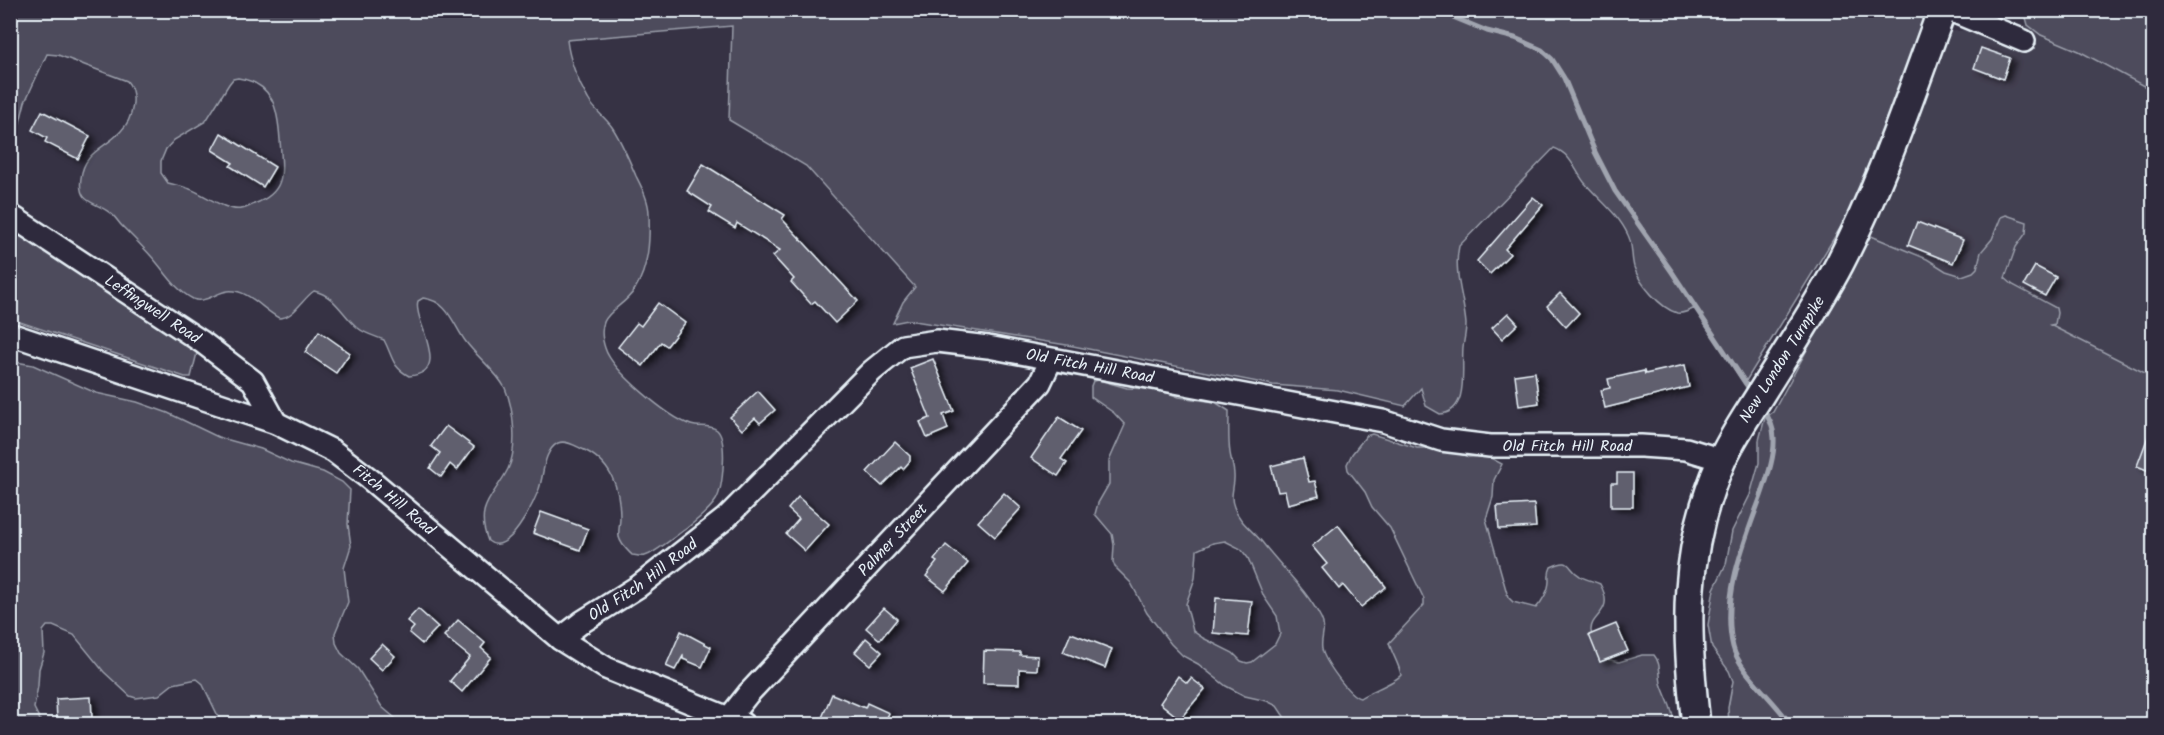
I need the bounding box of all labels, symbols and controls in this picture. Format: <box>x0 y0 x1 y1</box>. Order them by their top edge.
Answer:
street label: Leffingwell Road <box>99 268 207 351</box>
street label: New London Turnpike <box>1733 291 1831 428</box>
street label: Old Fitch Hill Road <box>1024 342 1157 390</box>
street label: Old Fitch Hill Road <box>1503 434 1633 459</box>
street label: Fitch Hill Road <box>347 458 442 542</box>
street label: Palmer Street <box>852 497 934 582</box>
street label: Old Fitch Hill Road <box>583 531 704 628</box>

